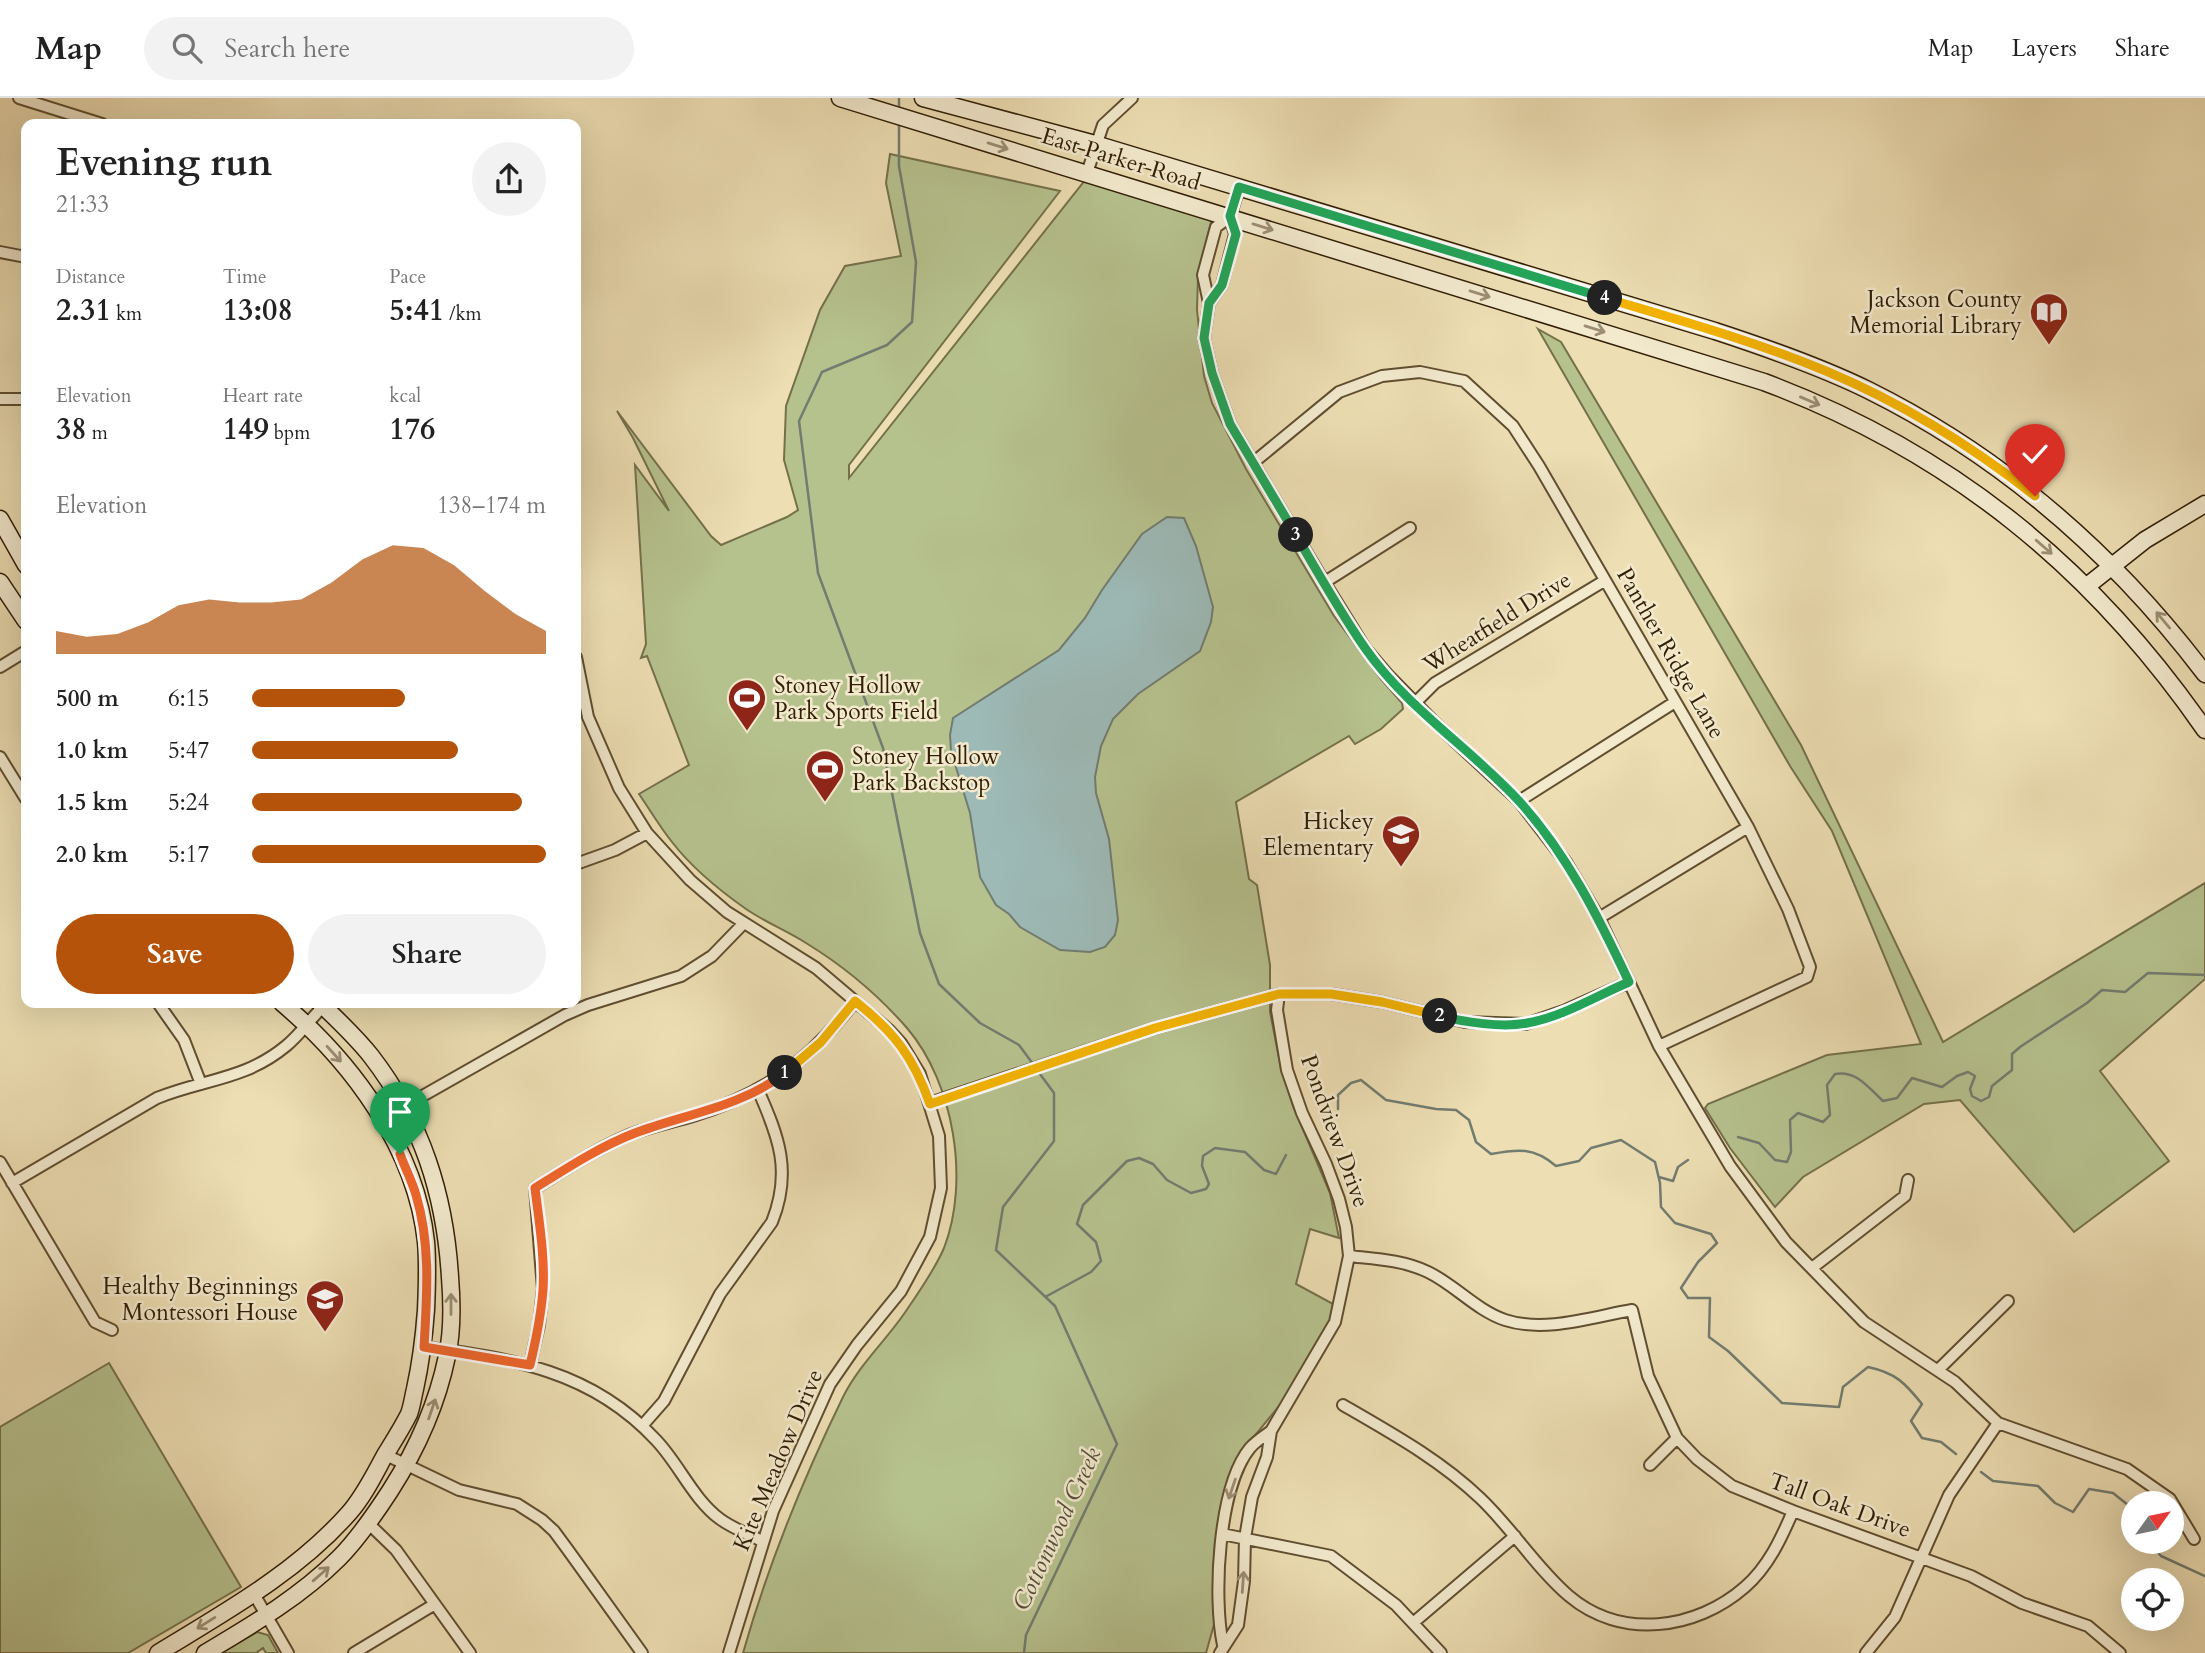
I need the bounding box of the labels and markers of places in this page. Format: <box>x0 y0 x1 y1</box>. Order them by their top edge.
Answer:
pin: 4 <box>1588 280 1622 316</box>
place label: Jackson County Memorial Library <box>1850 284 2022 341</box>
library icon: Jackson County Memorial Library <box>2028 291 2070 346</box>
pin <box>2005 424 2065 496</box>
pin: 3 <box>1278 518 1314 552</box>
place label: Stoney Hollow Park Sports Field <box>774 670 939 727</box>
sports icon: Stoney Hollow Park Sports Field <box>726 677 768 732</box>
place label: Stoney Hollow Park Backstop <box>852 741 1000 798</box>
sports icon: Stoney Hollow Park Backstop <box>804 748 846 803</box>
place label: Hickey Elementary <box>1263 806 1374 863</box>
school or university icon: Hickey Elementary <box>1380 813 1422 868</box>
pin: 2 <box>1422 998 1458 1034</box>
pin: 1 <box>768 1056 802 1090</box>
pin <box>370 1082 430 1154</box>
place label: Healthy Beginnings Montessori House <box>103 1271 298 1328</box>
school or university icon: Healthy Beginnings Montessori House <box>304 1278 346 1333</box>

